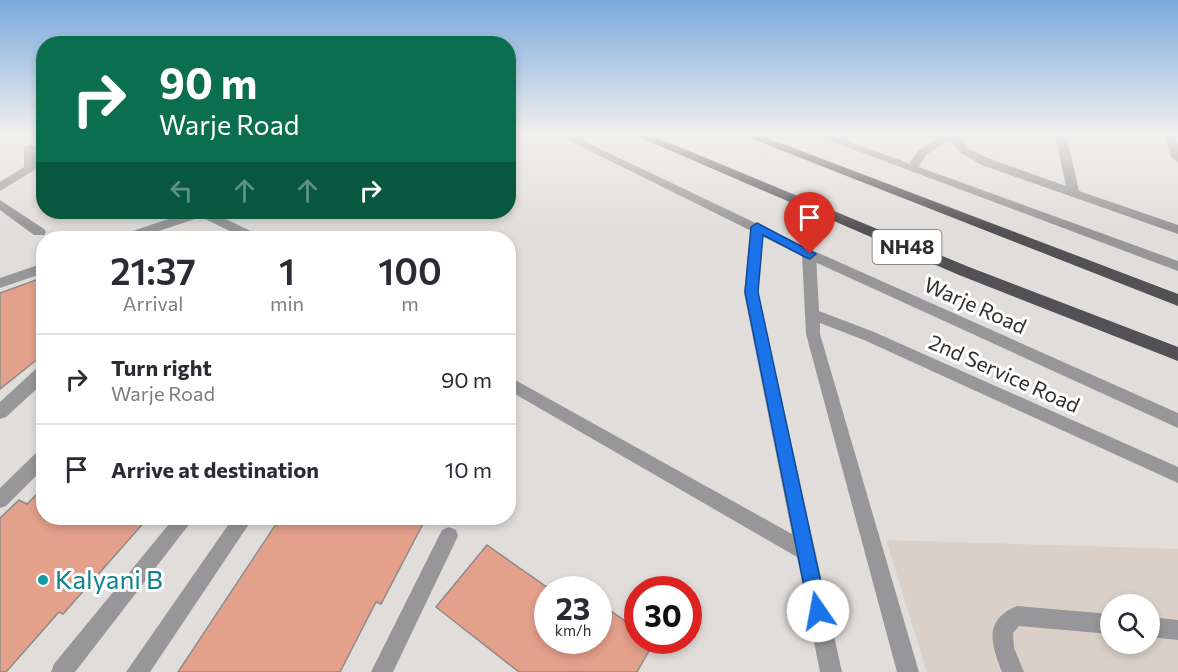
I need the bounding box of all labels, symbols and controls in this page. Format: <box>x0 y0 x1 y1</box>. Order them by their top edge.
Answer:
text: 90 m <box>159 56 258 108</box>
icon: right <box>60 60 138 138</box>
text: Warje Road <box>159 108 299 141</box>
icon: left <box>165 174 198 207</box>
icon: ahead <box>228 174 261 207</box>
icon: ahead <box>291 174 324 207</box>
icon: right <box>354 174 387 207</box>
pin <box>784 192 835 254</box>
icon: arrive <box>793 201 826 234</box>
road number: NH48 <box>872 230 942 264</box>
text: 21:37 <box>110 248 196 292</box>
text: 1 <box>279 248 295 292</box>
text: 100 <box>378 248 442 292</box>
street label: Warje Road <box>921 271 1031 338</box>
text: Arrival <box>123 291 183 315</box>
text: min <box>270 291 304 315</box>
text: m <box>401 291 419 315</box>
street label: 2nd Service Road <box>925 328 1084 417</box>
text: Turn right <box>111 354 212 381</box>
icon: right <box>60 363 93 396</box>
text: 90 m <box>441 366 492 393</box>
text: Warje Road <box>111 381 215 405</box>
icon: arrive <box>60 453 93 486</box>
text: Arrive at destination <box>111 456 319 483</box>
text: 10 m <box>445 456 492 483</box>
place label: Kalyani B <box>55 563 163 594</box>
marker: Kalyani B <box>36 573 50 587</box>
speed limit sign: 30 <box>624 576 702 654</box>
position arrow <box>786 579 850 643</box>
text: 23 <box>556 589 590 626</box>
map controls <box>1100 594 1160 654</box>
button: search <box>1100 594 1160 654</box>
text: km/h <box>555 621 591 639</box>

